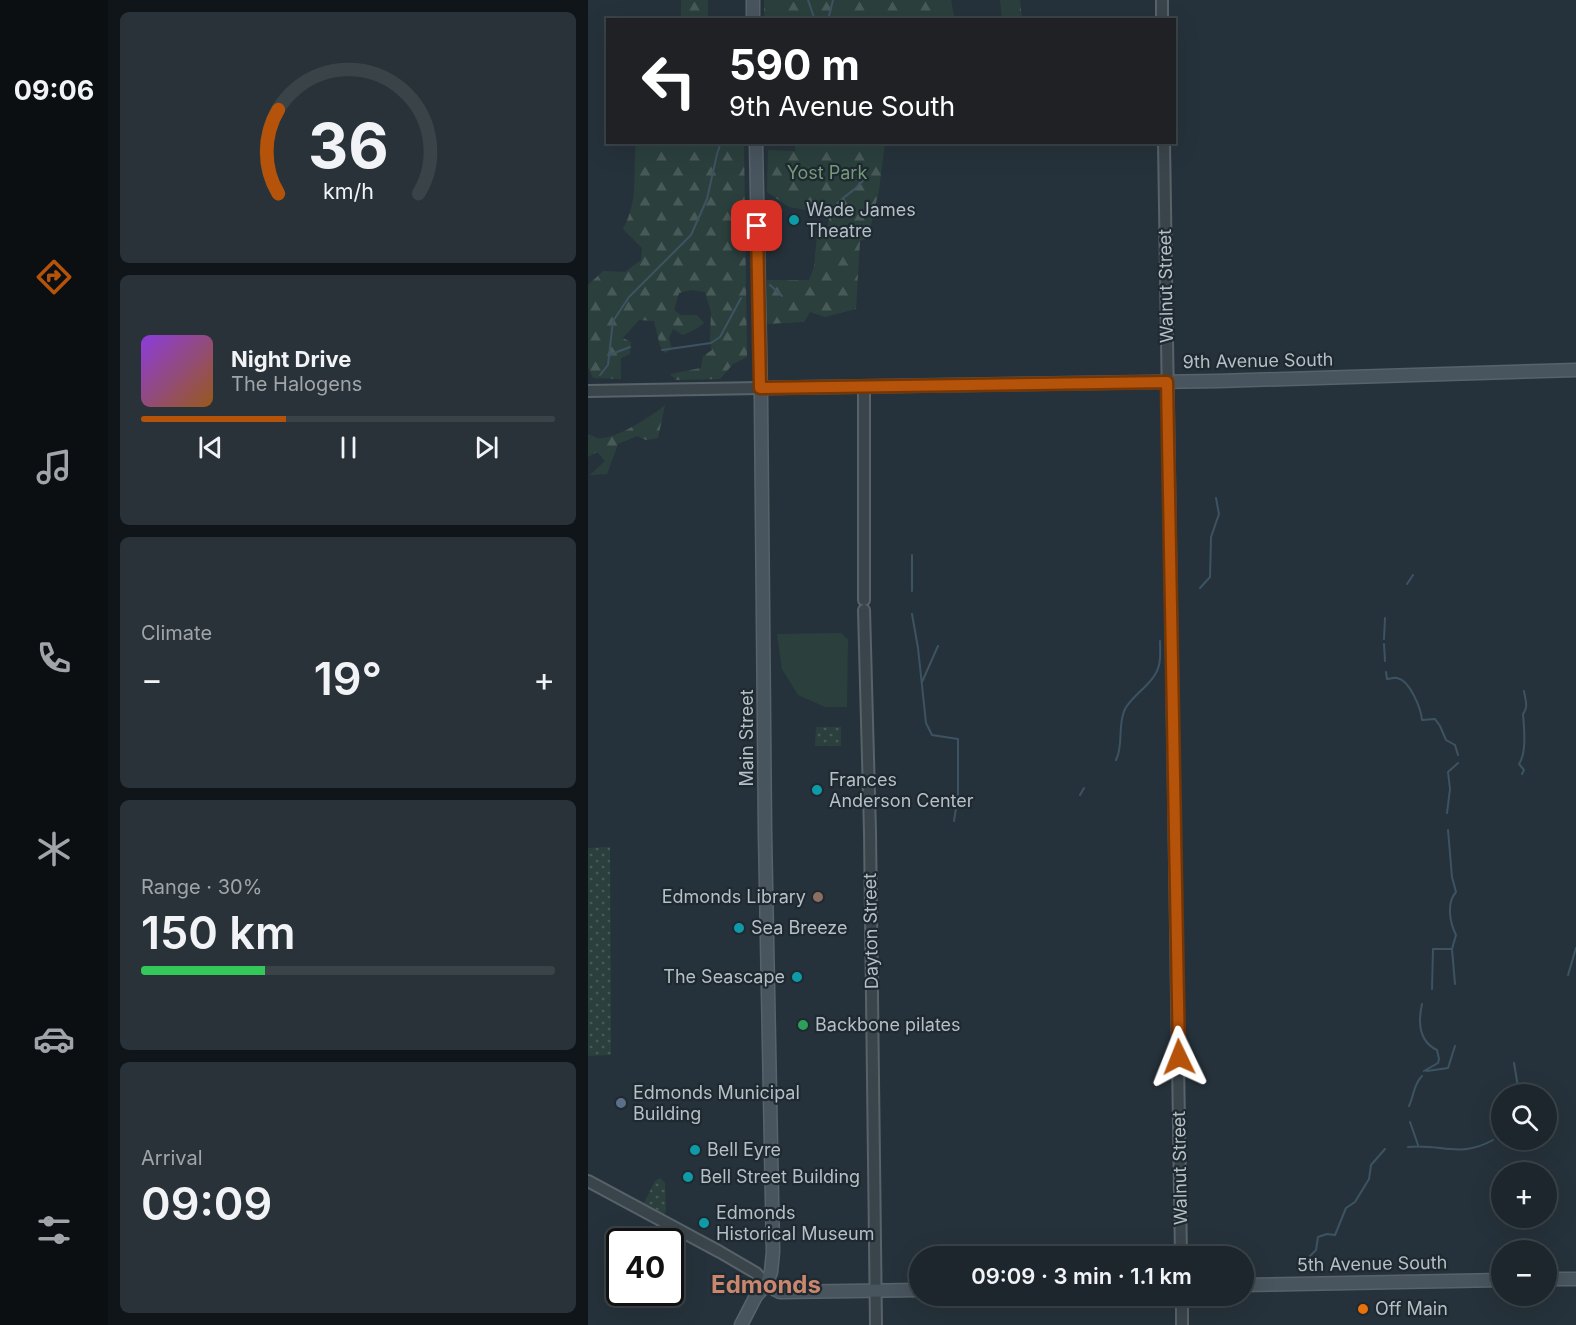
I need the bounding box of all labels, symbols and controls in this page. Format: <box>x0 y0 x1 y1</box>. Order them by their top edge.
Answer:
text: 590 m <box>729 39 860 90</box>
icon: left <box>630 42 708 120</box>
text: 09:06 <box>14 74 94 107</box>
text: 9th Avenue South <box>729 90 955 123</box>
text: 36 <box>308 108 388 183</box>
park label: Yost Park <box>787 162 867 183</box>
text: km/h <box>323 179 373 205</box>
place label: Wade James Theatre <box>806 199 916 241</box>
pin <box>731 200 782 251</box>
icon: arrive <box>740 209 773 242</box>
marker: Wade James Theatre <box>787 213 801 227</box>
street label: Walnut Street <box>1154 229 1177 343</box>
icon: directions <box>33 256 75 298</box>
text: Night Drive <box>231 346 351 372</box>
street label: 9th Avenue South <box>1182 349 1334 372</box>
text: The Halogens <box>231 372 362 396</box>
icon: previous <box>194 431 227 464</box>
icon: pause <box>332 431 365 464</box>
icon: next <box>470 431 503 464</box>
icon: music <box>33 446 75 488</box>
text: Climate <box>141 621 212 645</box>
icon: phone <box>33 637 75 679</box>
text: 19° <box>314 651 382 706</box>
text: − <box>141 659 163 699</box>
text: + <box>533 659 555 699</box>
street label: Main Street <box>736 689 757 787</box>
place label: Frances Anderson Center <box>829 769 974 811</box>
marker: Frances Anderson Center <box>810 783 824 797</box>
icon: climate <box>33 828 75 870</box>
street label: Dayton Street <box>859 873 882 989</box>
text: Range · 30% <box>141 875 262 899</box>
place label: Edmonds Library <box>662 886 806 907</box>
marker: Edmonds Library <box>811 890 825 904</box>
text: 150 km <box>141 905 296 960</box>
place label: Sea Breeze <box>751 917 848 938</box>
marker: Sea Breeze <box>732 921 746 935</box>
place label: The Seascape <box>663 966 785 987</box>
marker: The Seascape <box>790 970 804 984</box>
place label: Backbone pilates <box>815 1014 961 1035</box>
icon: car <box>33 1018 75 1060</box>
marker: Backbone pilates <box>796 1018 810 1032</box>
position arrow <box>1147 1025 1211 1089</box>
place label: Edmonds Municipal Building <box>633 1082 800 1124</box>
map controls <box>1491 1084 1557 1306</box>
button: search <box>1491 1084 1557 1150</box>
marker: Edmonds Municipal Building <box>614 1096 628 1110</box>
street label: Walnut Street <box>1168 1111 1191 1225</box>
place label: Bell Eyre <box>707 1139 781 1160</box>
marker: Bell Eyre <box>688 1143 702 1157</box>
text: Arrival <box>141 1146 203 1170</box>
button: + <box>1491 1162 1557 1228</box>
place label: Bell Street Building <box>700 1166 860 1187</box>
marker: Bell Street Building <box>681 1170 695 1184</box>
text: 09:09 <box>141 1176 272 1231</box>
place label: Edmonds Historical Museum <box>716 1202 874 1244</box>
icon: filters <box>33 1209 75 1251</box>
marker: Edmonds Historical Museum <box>697 1216 711 1230</box>
speed limit sign: 40 <box>606 1228 684 1306</box>
button: − <box>1491 1240 1557 1306</box>
street label: 5th Avenue South <box>1297 1252 1447 1275</box>
text: 09:09 · 3 min · 1.1 km <box>971 1263 1192 1289</box>
district label: Edmonds <box>711 1270 821 1299</box>
place label: Off Main <box>1375 1298 1448 1319</box>
marker: Off Main <box>1356 1302 1370 1316</box>

